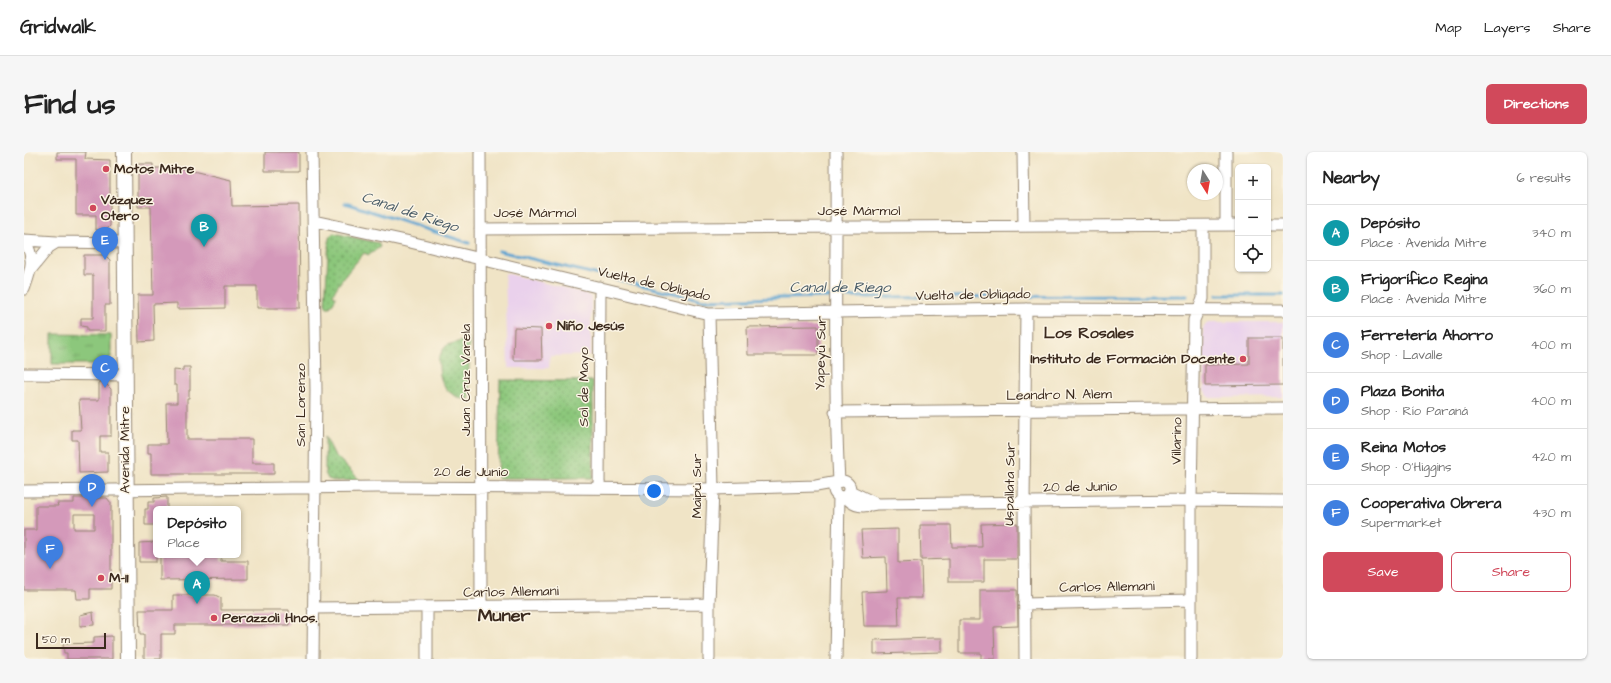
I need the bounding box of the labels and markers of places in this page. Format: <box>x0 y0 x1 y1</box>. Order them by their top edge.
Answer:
place label: Motos Mitre <box>114 159 195 179</box>
marker: Motos Mitre <box>101 164 111 174</box>
place label: Vázquez Otero <box>100 190 154 226</box>
marker: Vázquez Otero <box>88 203 98 213</box>
pin: B <box>191 214 217 247</box>
pin: E <box>92 227 118 260</box>
place label: Niño Jesús <box>557 316 625 336</box>
marker: Niño Jesús <box>544 321 554 331</box>
place label: Instituto de Formación Docente <box>1030 349 1235 369</box>
marker: Instituto de Formación Docente <box>1238 354 1248 364</box>
pin: C <box>92 355 118 388</box>
pin: D <box>79 474 105 507</box>
pin: F <box>37 536 63 569</box>
place label: M-11 <box>109 568 129 588</box>
pin: A <box>184 571 210 604</box>
marker: M-11 <box>96 573 106 583</box>
place label: Perazzoli Hnos. <box>222 608 317 628</box>
marker: Perazzoli Hnos. <box>209 613 219 623</box>

